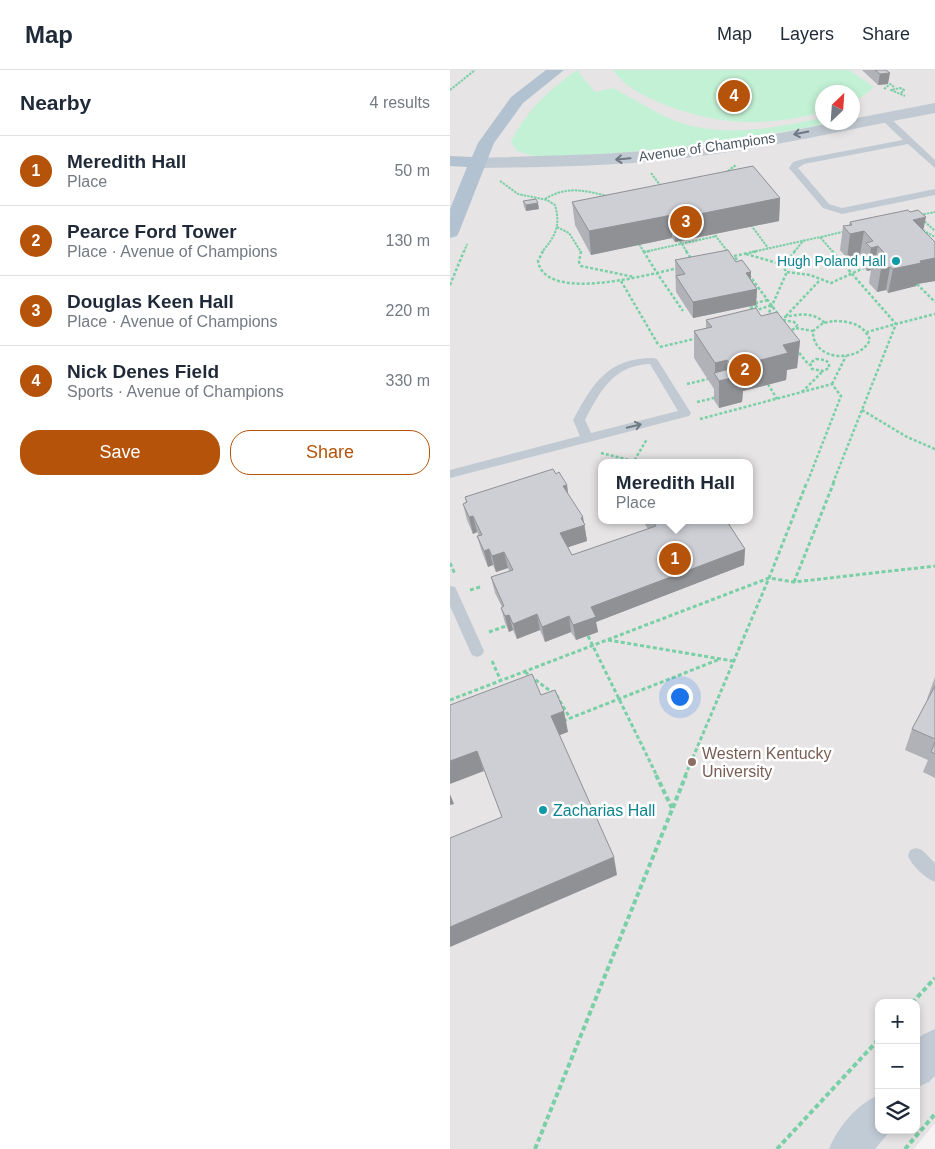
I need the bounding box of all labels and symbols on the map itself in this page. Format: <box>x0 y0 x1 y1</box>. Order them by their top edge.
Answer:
pin: 4 <box>718 77 750 115</box>
north arrow <box>815 85 860 130</box>
one-way arrow <box>794 129 810 139</box>
street label: Avenue of Champions <box>638 130 776 164</box>
one-way arrow <box>615 154 631 163</box>
pin: 3 <box>670 203 702 241</box>
place label: Hugh Poland Hall <box>777 253 886 269</box>
marker: Hugh Poland Hall <box>890 255 902 267</box>
pin: 2 <box>729 351 761 389</box>
one-way arrow <box>626 421 642 430</box>
pin: 1 <box>659 540 691 578</box>
your location <box>667 684 693 710</box>
place label: Western Kentucky University <box>702 745 832 780</box>
marker: Western Kentucky University <box>686 756 698 768</box>
place label: Zacharias Hall <box>553 802 655 819</box>
marker: Zacharias Hall <box>537 804 549 816</box>

